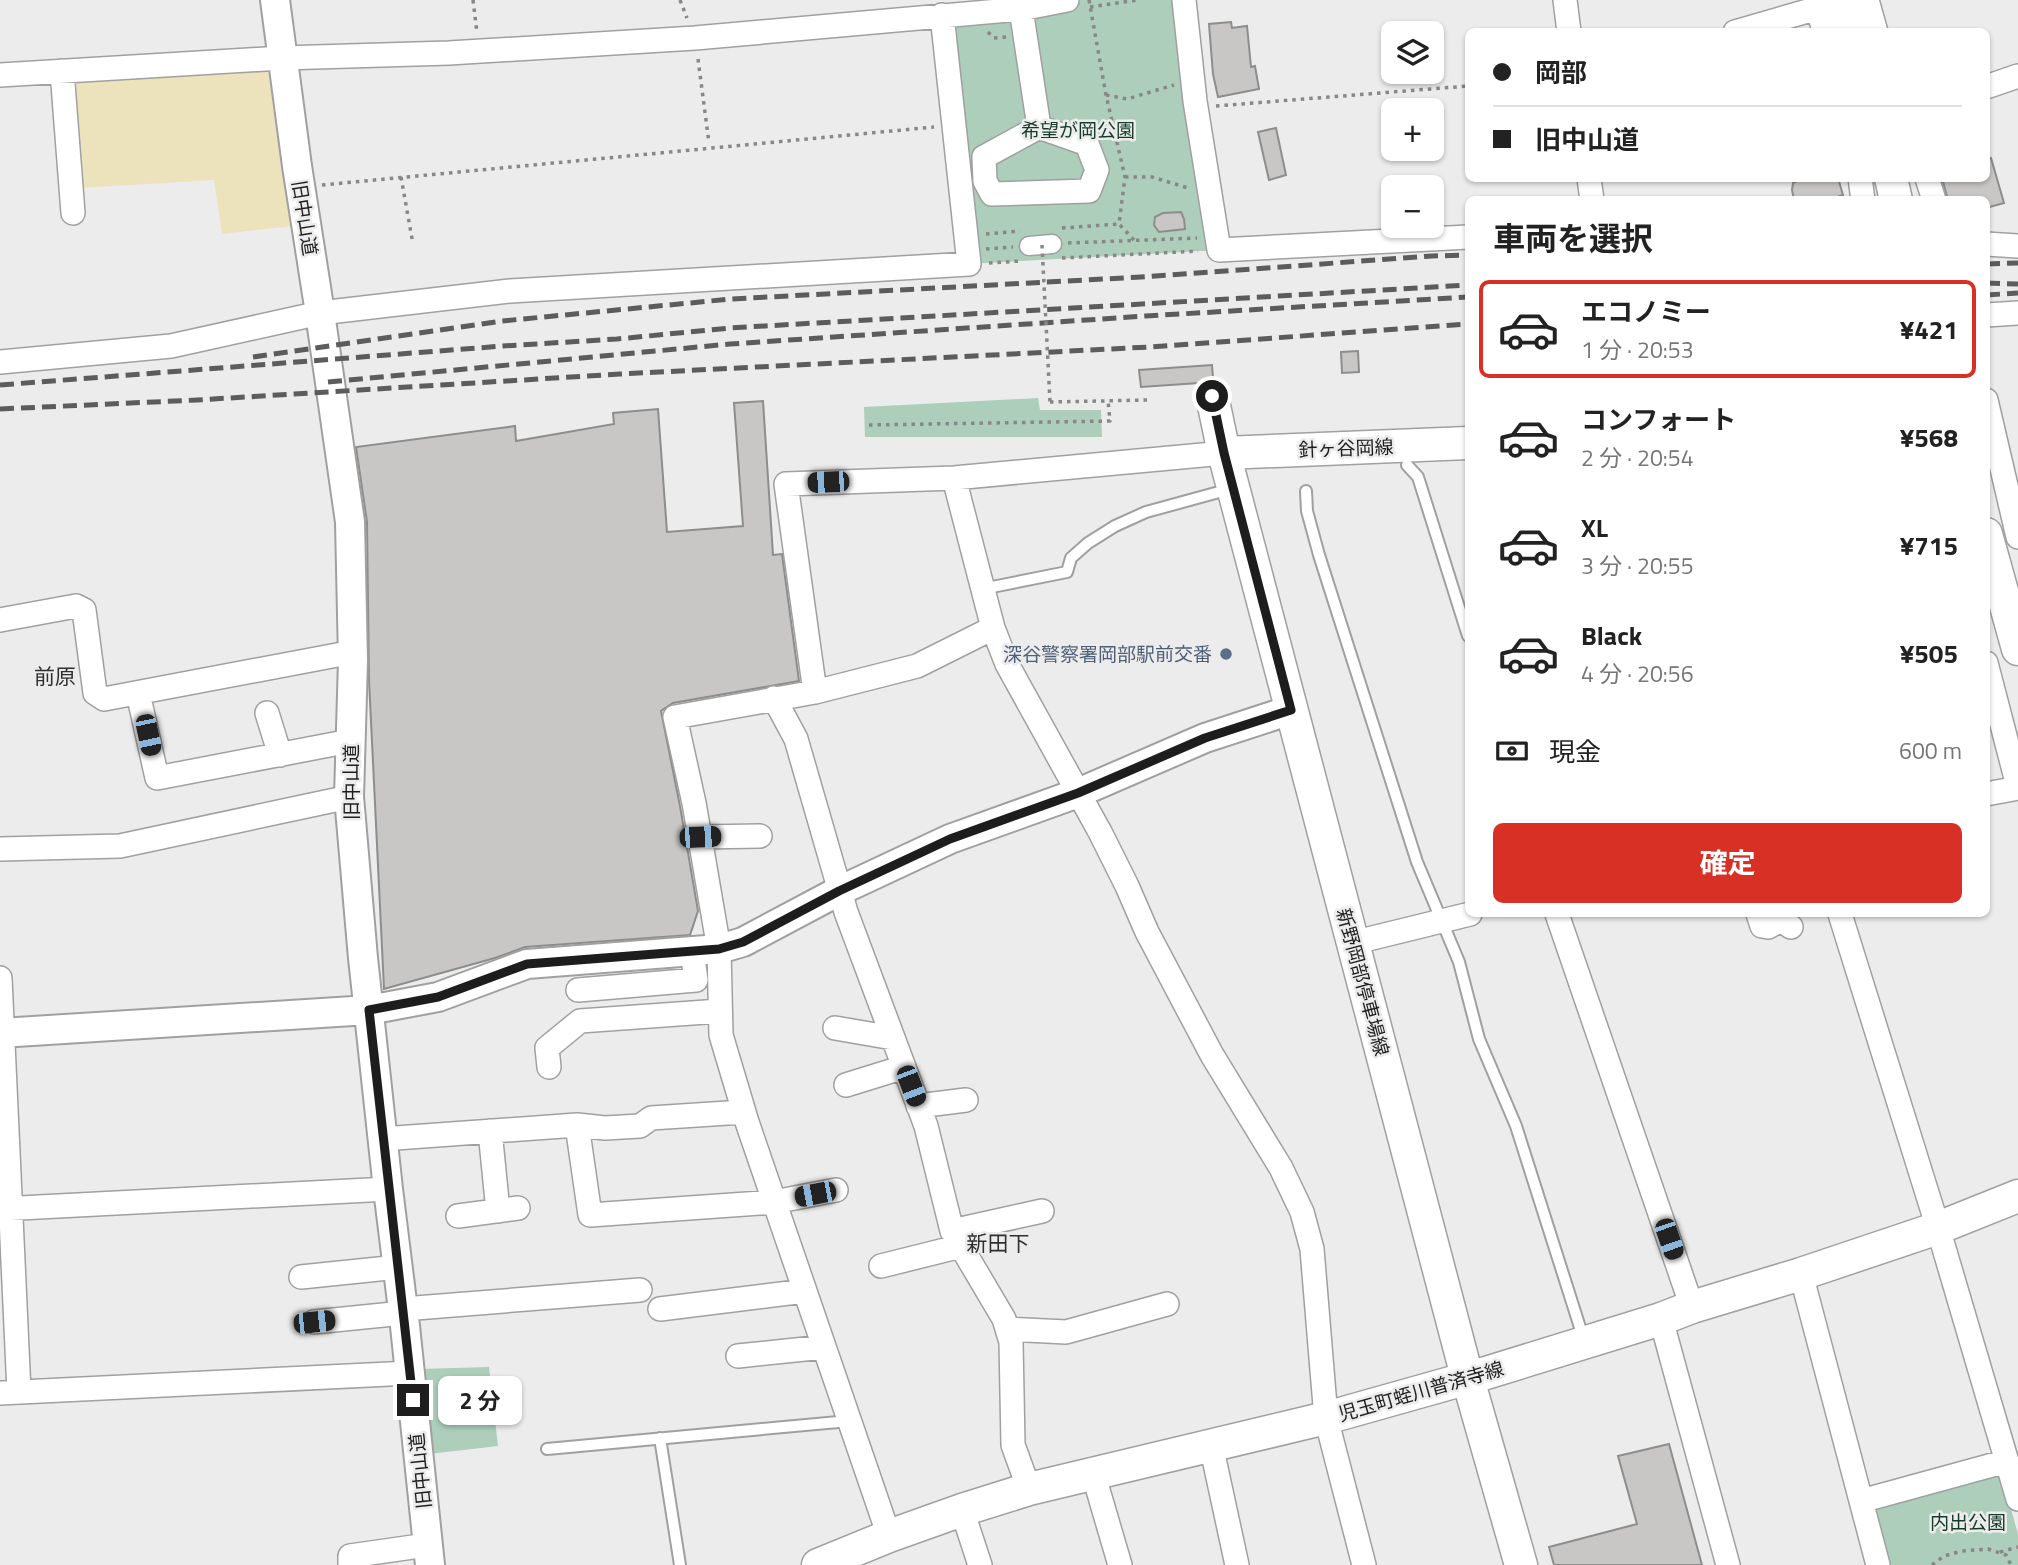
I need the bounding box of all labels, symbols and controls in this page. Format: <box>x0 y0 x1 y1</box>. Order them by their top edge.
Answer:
map controls <box>1381 21 1444 238</box>
button: layers <box>1381 21 1444 84</box>
text: 岡部 <box>1535 53 1587 92</box>
button: + <box>1381 98 1444 161</box>
park label: 希望が岡公園 <box>1021 115 1135 144</box>
text: 旧中山道 <box>1535 120 1639 159</box>
button: − <box>1381 175 1444 238</box>
street label: 旧中山道 <box>285 178 326 258</box>
text: 車両を選択 <box>1493 214 1653 262</box>
text: エコノミー <box>1581 292 1711 331</box>
icon: car <box>1497 298 1560 361</box>
text: ¥421 <box>1900 310 1958 349</box>
text: 1 分 · 20:53 <box>1581 332 1694 367</box>
route start <box>1196 380 1228 412</box>
text: コンフォート <box>1581 400 1736 439</box>
icon: car <box>1497 406 1560 469</box>
text: ¥568 <box>1900 418 1958 457</box>
street label: 針ヶ谷岡線 <box>1298 431 1394 464</box>
text: 2 分 · 20:54 <box>1581 440 1694 475</box>
car <box>807 471 850 493</box>
text: XL <box>1581 508 1608 547</box>
icon: car <box>1497 514 1560 577</box>
text: ¥715 <box>1900 526 1958 565</box>
text: 3 分 · 20:55 <box>1581 548 1694 583</box>
text: Black <box>1581 616 1642 655</box>
icon: car <box>1497 622 1560 685</box>
text: ¥505 <box>1900 634 1958 673</box>
place label: 深谷警察署岡部駅前交番 <box>1003 639 1212 668</box>
marker: 深谷警察署岡部駅前交番 <box>1218 646 1234 662</box>
text: 4 分 · 20:56 <box>1581 656 1694 691</box>
district label: 前原 <box>34 660 76 692</box>
car <box>134 712 163 758</box>
icon: cash <box>1493 732 1531 770</box>
text: 現金 <box>1549 732 1601 771</box>
text: 600 m <box>1899 733 1962 768</box>
street label: 旧中山道 <box>336 744 365 820</box>
button: 確定 <box>1493 823 1962 903</box>
car <box>679 826 722 848</box>
street label: 新野岡部停車場線 <box>1330 905 1397 1059</box>
car <box>894 1063 929 1109</box>
car <box>793 1180 838 1208</box>
car <box>1653 1216 1686 1262</box>
district label: 新田下 <box>967 1227 1030 1259</box>
car <box>293 1309 336 1335</box>
street label: 児玉町蛭川普済寺線 <box>1335 1353 1507 1428</box>
callout: 2 分 <box>438 1376 522 1424</box>
text: 2 分 <box>460 1383 500 1418</box>
route end <box>397 1384 429 1416</box>
street label: 旧中山道 <box>401 1432 438 1510</box>
park label: 内出公園 <box>1930 1507 2006 1536</box>

